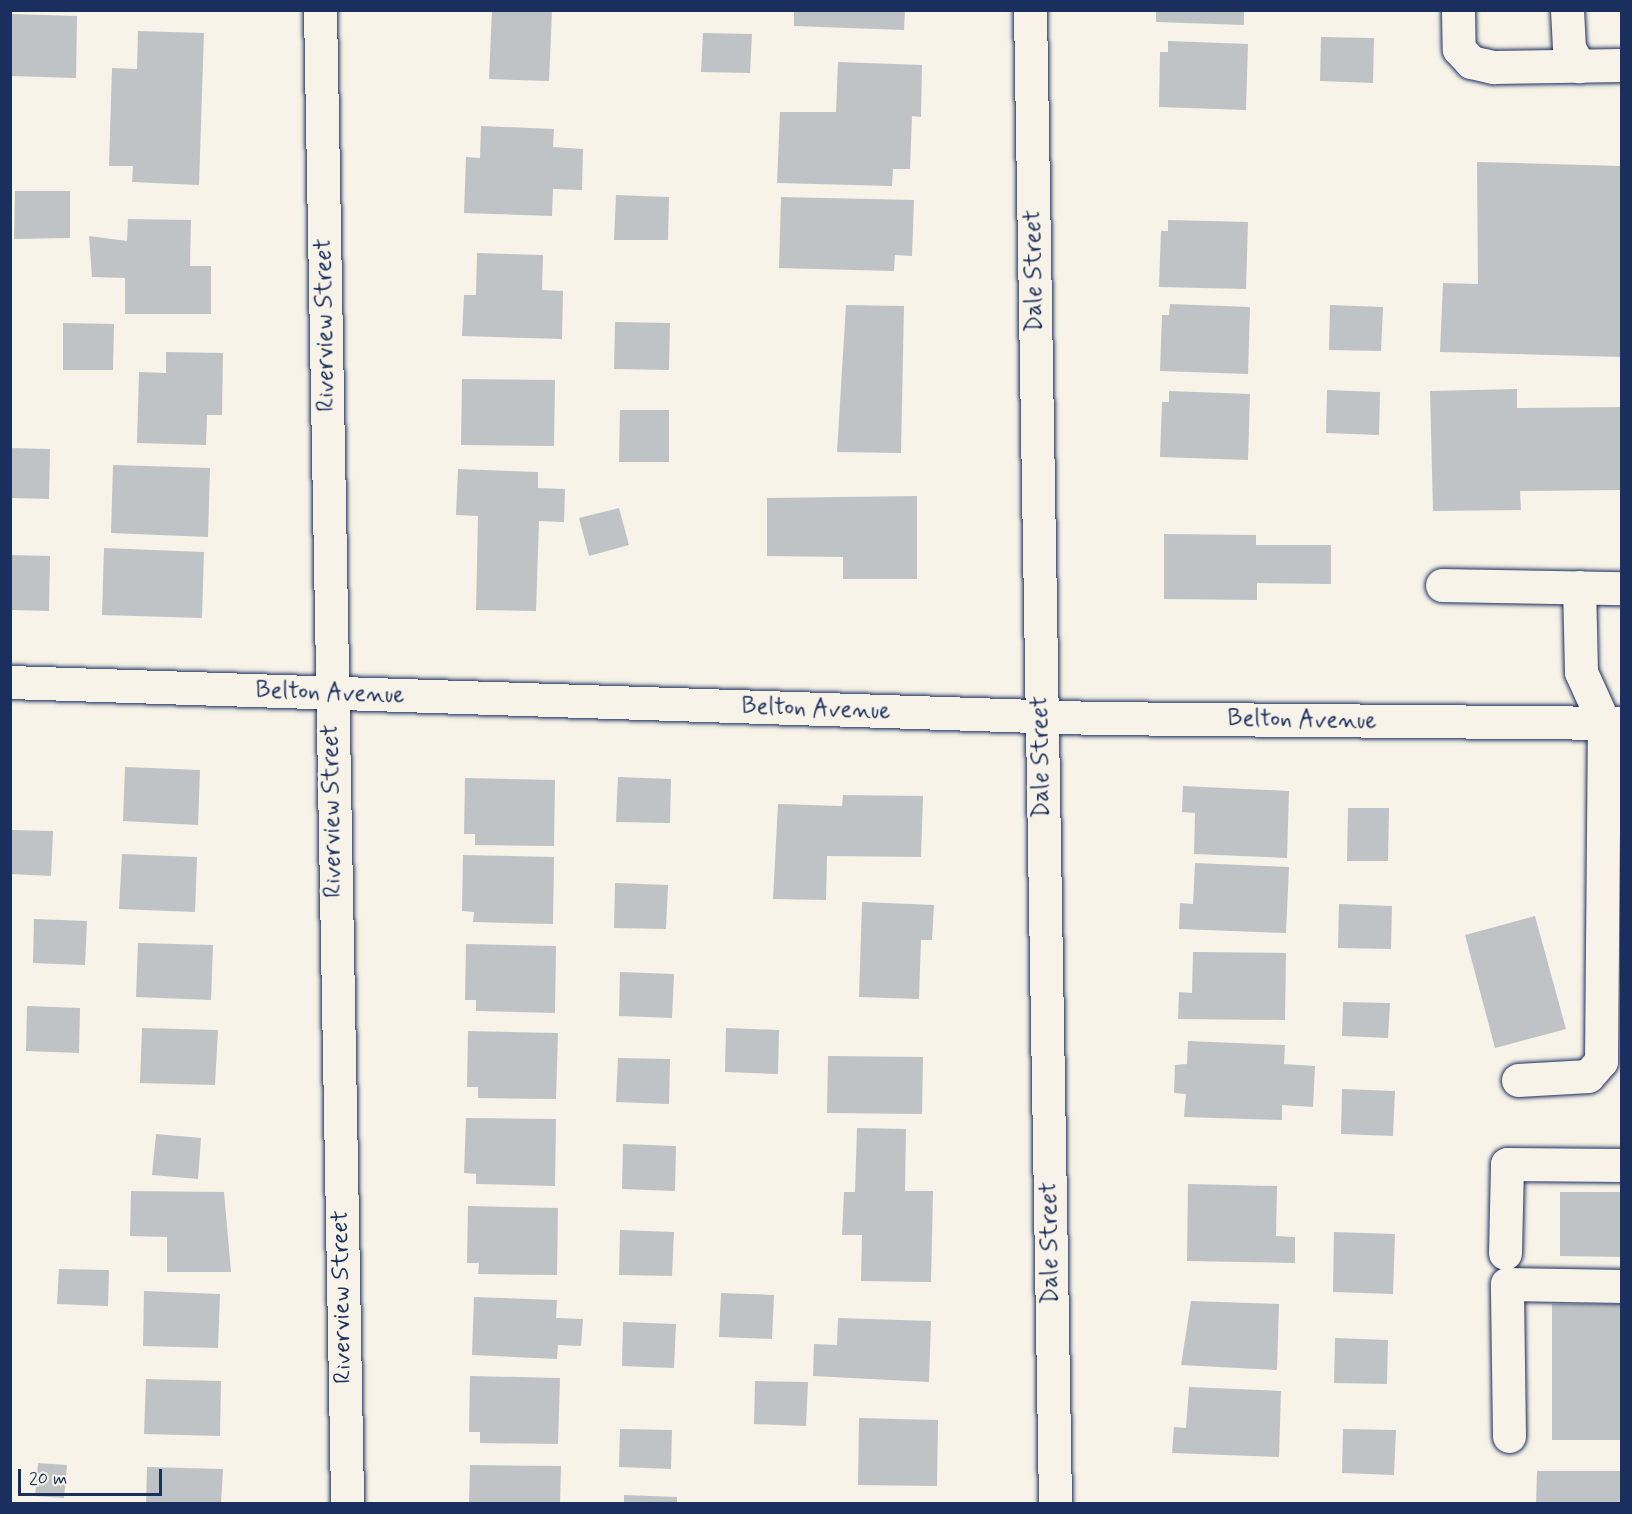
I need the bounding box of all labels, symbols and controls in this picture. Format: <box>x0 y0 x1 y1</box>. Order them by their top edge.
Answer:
street label: Dale Street <box>1019 210 1049 332</box>
street label: Riverview Street <box>309 239 341 411</box>
street label: Belton Avenue <box>256 676 404 710</box>
street label: Belton Avenue <box>742 692 890 726</box>
street label: Dale Street <box>1026 696 1056 818</box>
street label: Belton Avenue <box>1229 704 1375 736</box>
street label: Riverview Street <box>316 725 348 897</box>
street label: Dale Street <box>1035 1182 1065 1304</box>
street label: Riverview Street <box>326 1211 358 1383</box>
scale bar <box>21 1457 165 1495</box>
text: 20 m <box>29 1467 67 1491</box>

